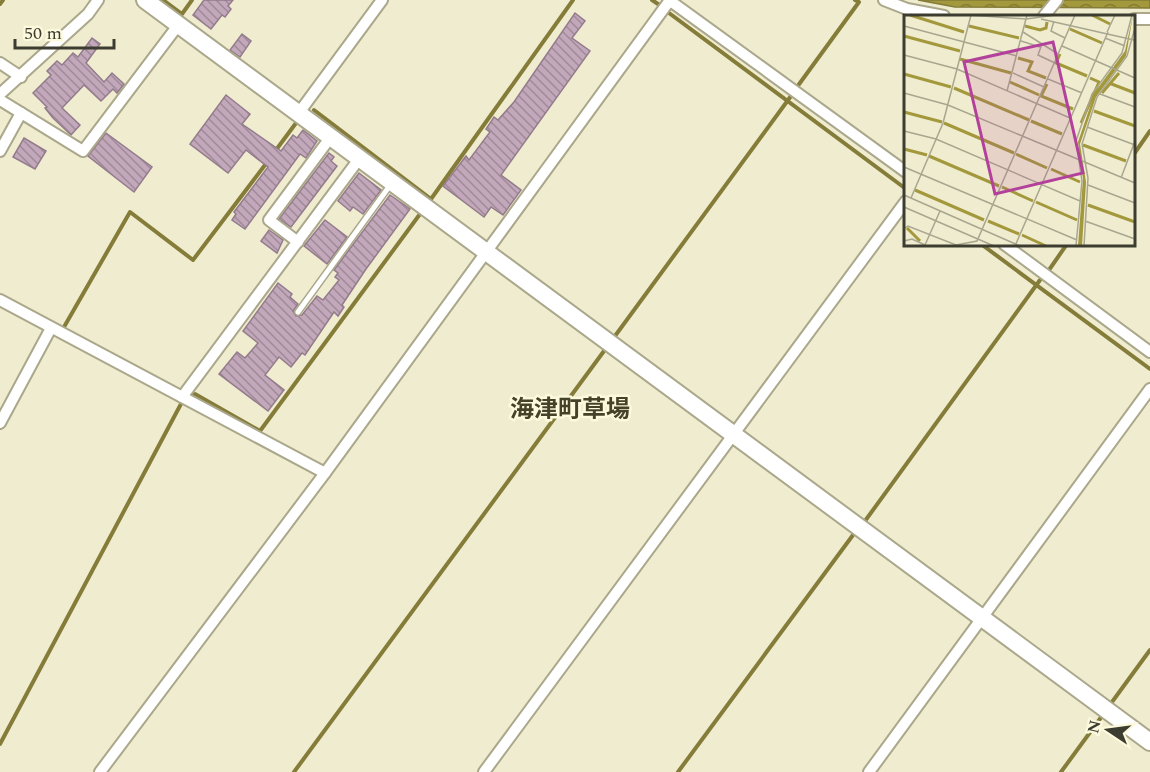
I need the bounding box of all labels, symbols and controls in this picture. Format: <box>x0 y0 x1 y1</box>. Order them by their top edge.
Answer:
scale bar <box>15 12 114 50</box>
inset map <box>904 15 1135 246</box>
text: 50 m <box>24 20 62 47</box>
district label: 海津町草場 <box>510 392 630 428</box>
north arrow <box>1078 700 1138 760</box>
text: N <box>1081 718 1108 736</box>

